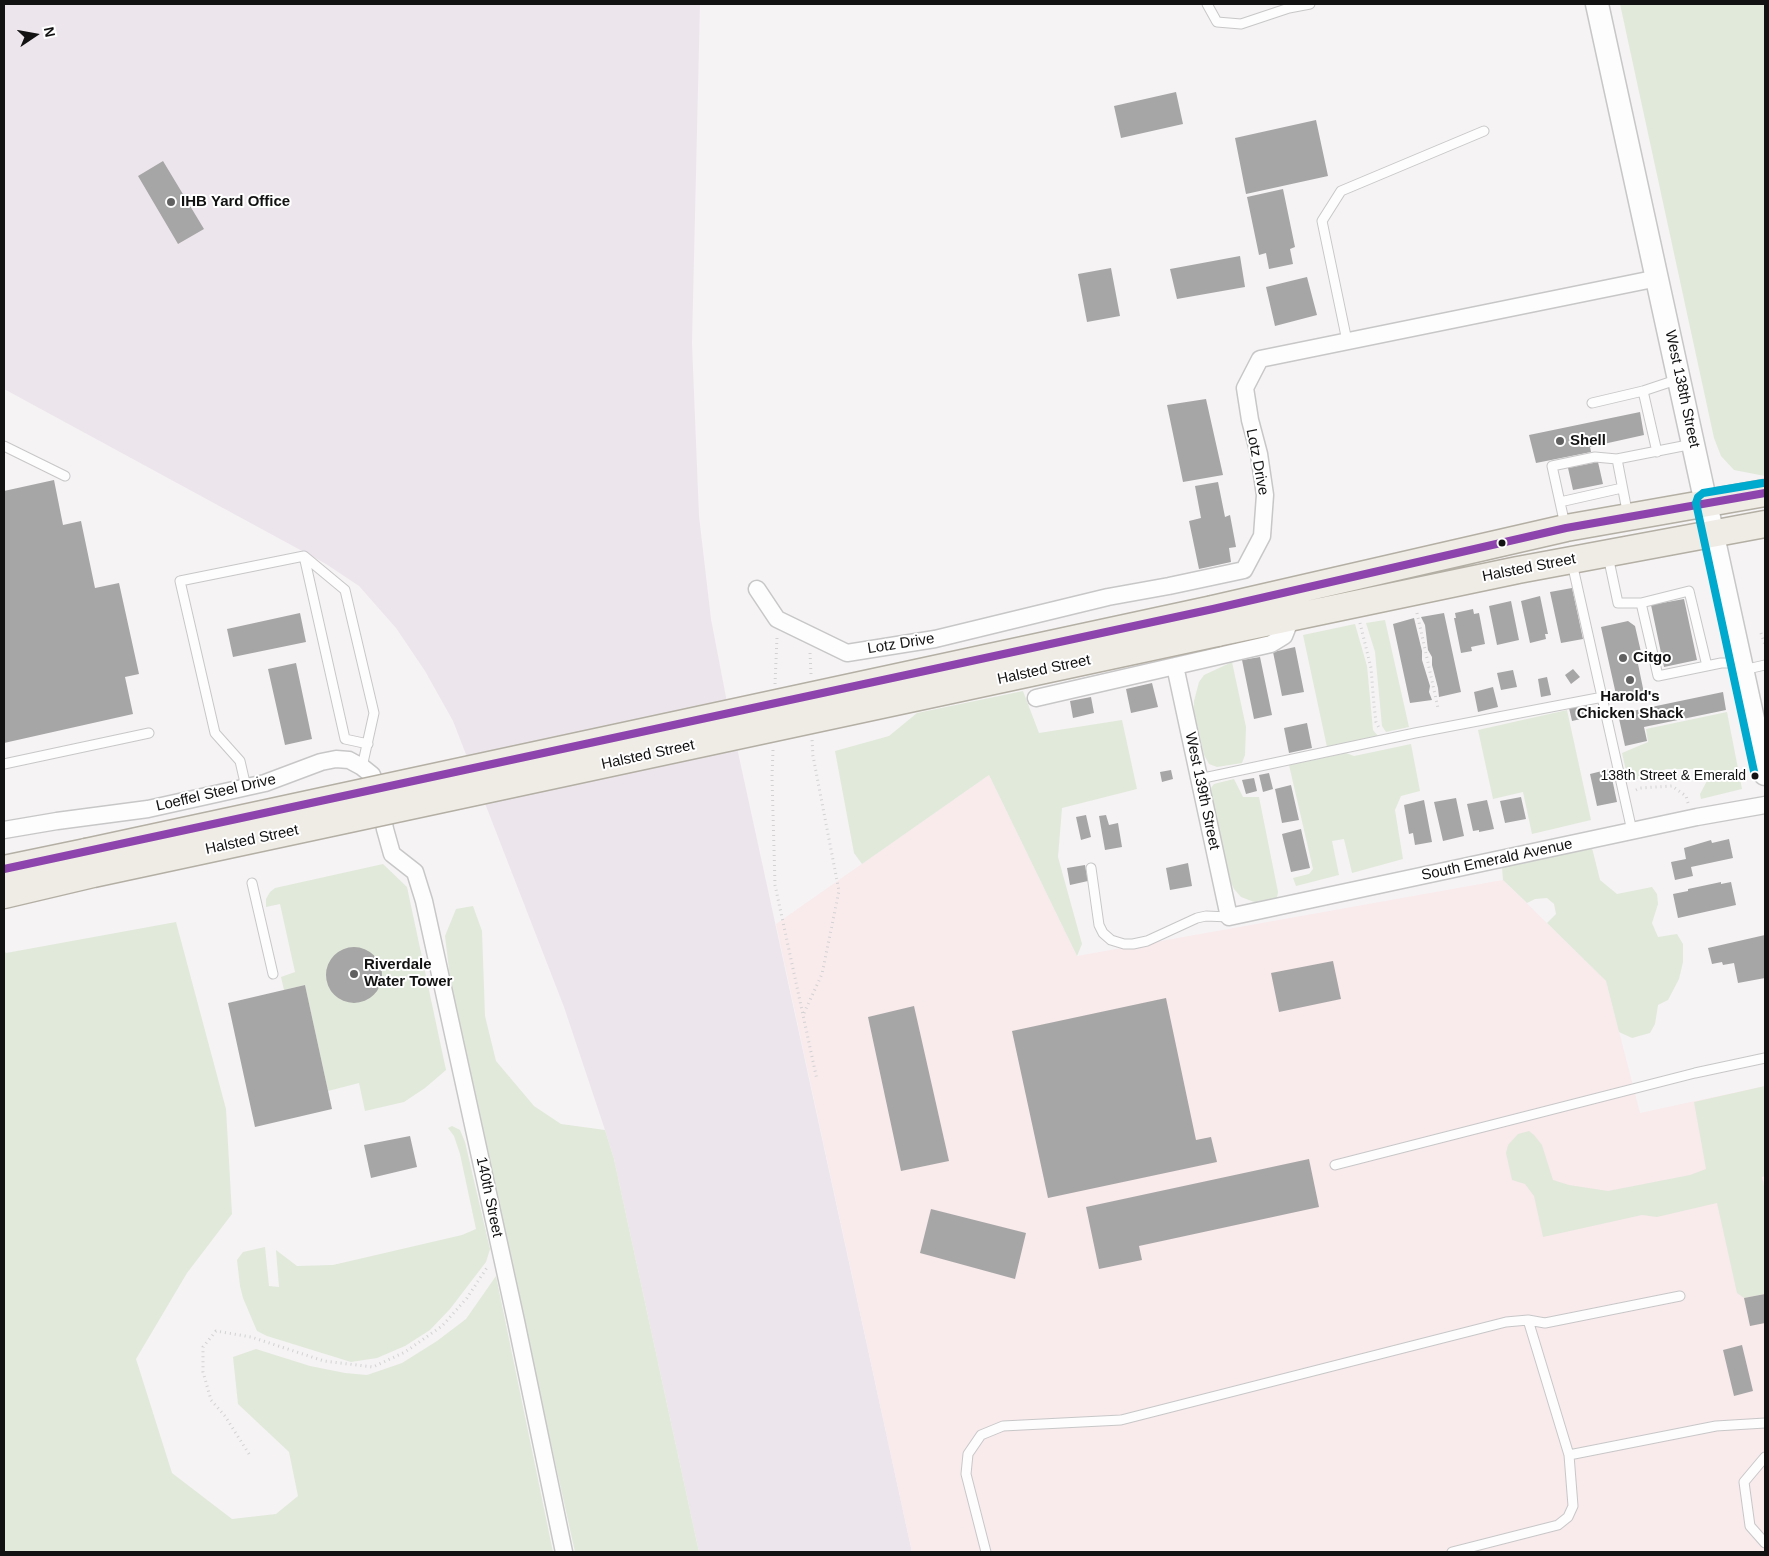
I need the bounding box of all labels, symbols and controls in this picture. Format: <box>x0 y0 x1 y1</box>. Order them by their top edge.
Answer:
north arrow <box>10 10 60 60</box>
text: N <box>41 25 59 38</box>
place label: IHB Yard Office <box>181 193 290 211</box>
marker: IHB Yard Office <box>165 196 177 208</box>
street label: West 138th Street <box>1661 329 1703 449</box>
street label: Lotz Drive <box>1242 427 1272 497</box>
place label: Shell <box>1570 432 1606 450</box>
marker: Shell <box>1554 435 1566 447</box>
unlabelled marker <box>1497 538 1507 548</box>
street label: Halsted Street <box>1481 550 1577 586</box>
street label: Lotz Drive <box>866 630 936 658</box>
place label: Citgo <box>1633 649 1671 667</box>
street label: Halsted Street <box>996 651 1092 689</box>
marker: Citgo <box>1617 652 1629 664</box>
marker: Harold's Chicken Shack <box>1624 674 1636 686</box>
place label: Harold's Chicken Shack <box>1577 688 1683 723</box>
street label: West 139th Street <box>1181 731 1223 851</box>
street label: Halsted Street <box>600 736 696 774</box>
place label: 138th Street & Emerald <box>1600 768 1746 784</box>
street label: Loeffel Steel Drive <box>154 770 278 816</box>
marker: 138th Street & Emerald <box>1750 771 1760 781</box>
street label: Halsted Street <box>204 821 300 859</box>
street label: South Emerald Avenue <box>1420 835 1574 885</box>
place label: Riverdale Water Tower <box>364 956 452 991</box>
marker: Riverdale Water Tower <box>348 968 360 980</box>
street label: 140th Street <box>472 1155 506 1239</box>

